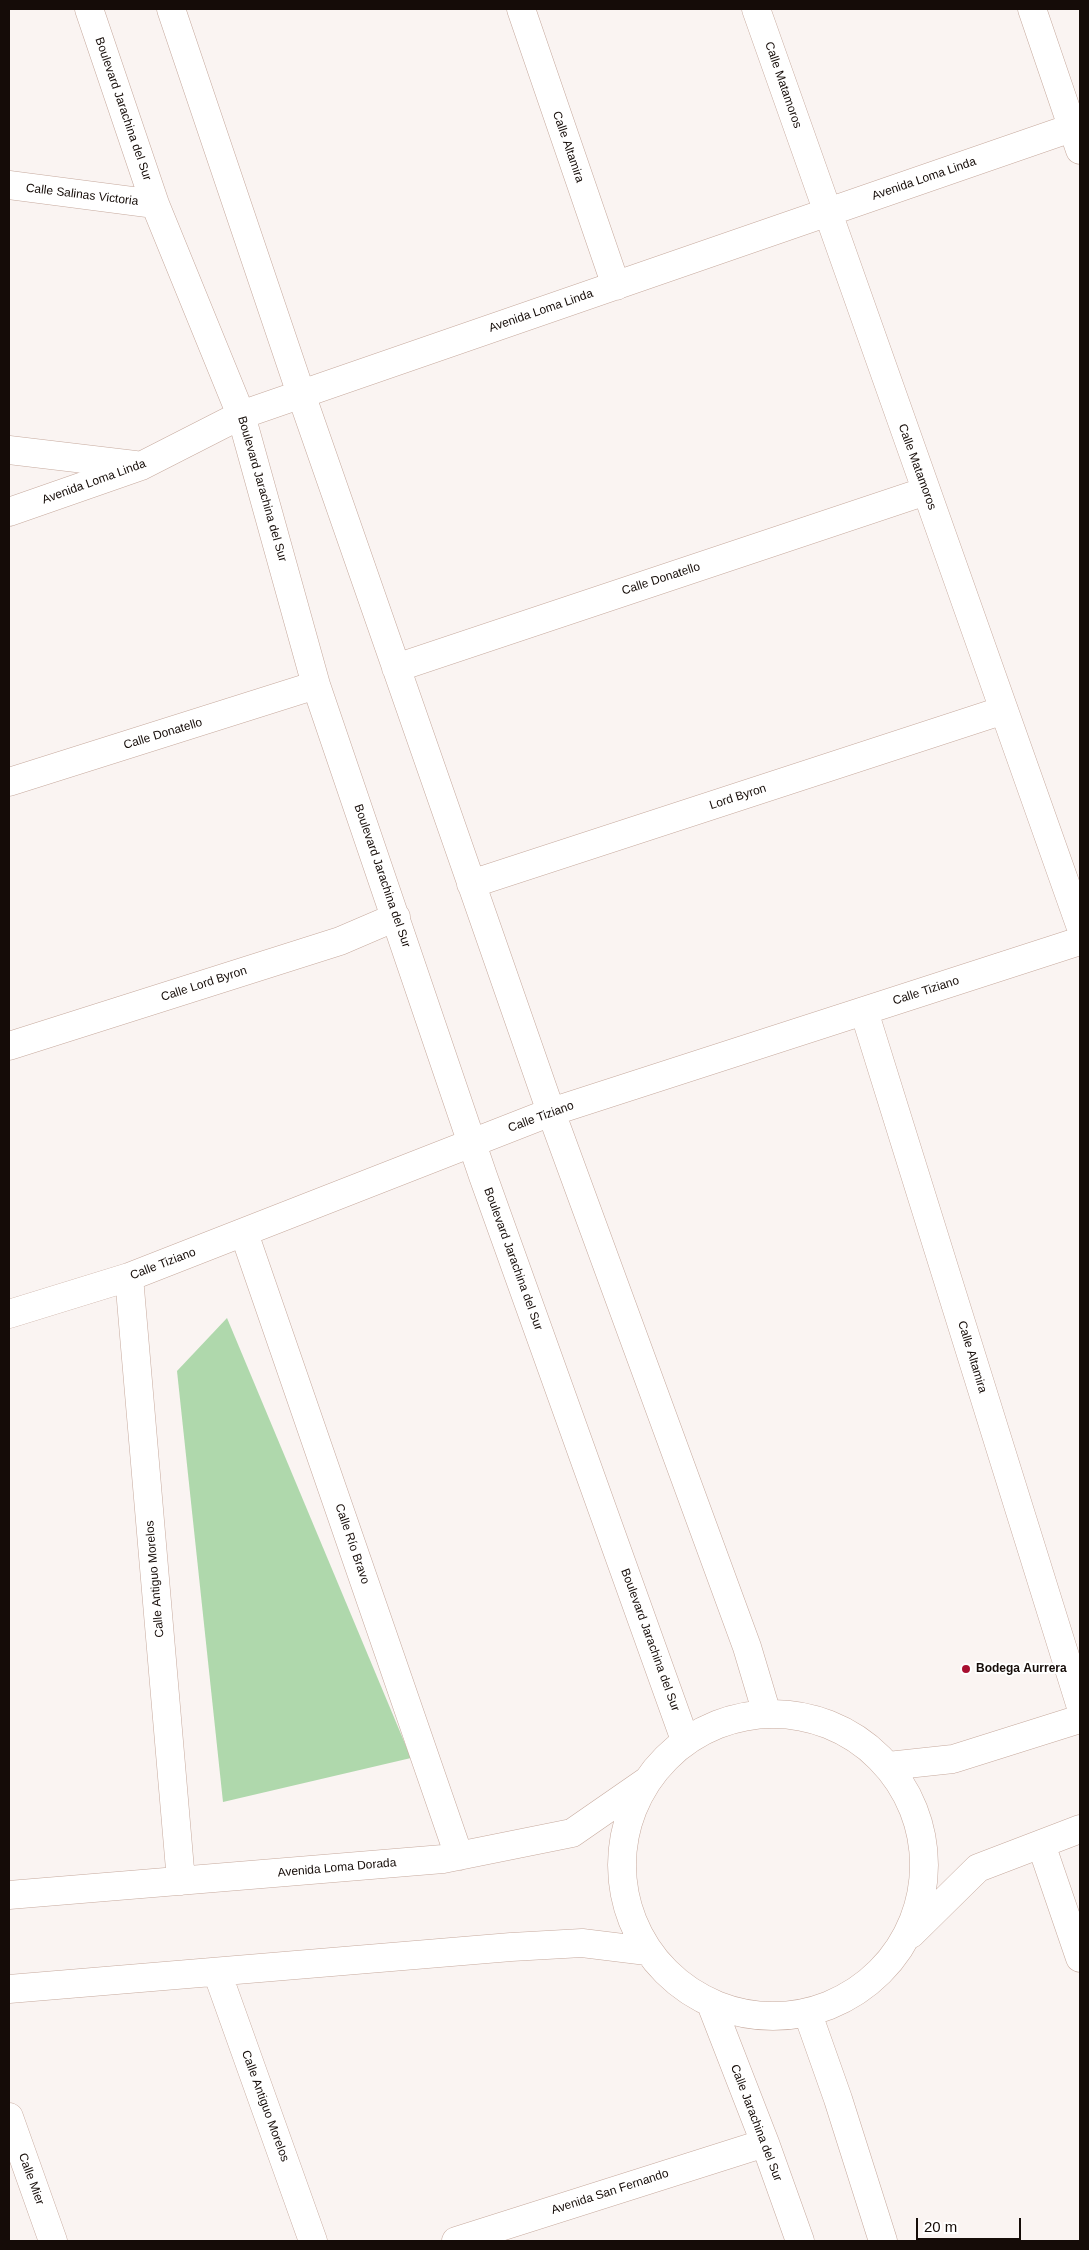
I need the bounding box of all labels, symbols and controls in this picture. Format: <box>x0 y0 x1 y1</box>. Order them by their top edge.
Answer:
street label: Boulevard Jarachina del Sur <box>92 35 154 183</box>
street label: Calle Matamoros <box>761 40 805 130</box>
street label: Calle Altamira <box>549 109 587 185</box>
street label: Avenida Loma Linda <box>870 154 978 204</box>
street label: Calle Salinas Victoria <box>25 181 139 209</box>
street label: Avenida Loma Linda <box>487 286 595 336</box>
street label: Boulevard Jarachina del Sur <box>234 415 290 563</box>
street label: Calle Matamoros <box>895 422 939 512</box>
street label: Avenida Loma Linda <box>40 457 148 507</box>
street label: Calle Donatello <box>620 560 702 598</box>
street label: Calle Donatello <box>122 715 204 753</box>
street label: Lord Byron <box>708 781 768 813</box>
street label: Boulevard Jarachina del Sur <box>351 802 413 950</box>
street label: Calle Lord Byron <box>159 963 249 1005</box>
street label: Calle Tiziano <box>891 974 961 1008</box>
street label: Calle Tiziano <box>506 1098 576 1136</box>
street label: Boulevard Jarachina del Sur <box>480 1186 546 1332</box>
street label: Calle Tiziano <box>128 1245 198 1283</box>
street label: Calle Altamira <box>954 1319 990 1395</box>
street label: Calle Río Bravo <box>332 1502 372 1586</box>
street label: Calle Antiguo Morelos <box>143 1520 167 1638</box>
street label: Boulevard Jarachina del Sur <box>617 1567 683 1713</box>
place label: Bodega Aurrera <box>976 1662 1067 1676</box>
marker: Bodega Aurrera <box>960 1663 972 1675</box>
street label: Avenida Loma Dorada <box>277 1856 397 1880</box>
street label: Calle Antiguo Morelos <box>238 2048 292 2164</box>
street label: Calle Jarachina del Sur <box>727 2063 785 2183</box>
street label: Calle Mier <box>15 2151 47 2207</box>
street label: Avenida San Fernando <box>550 2166 670 2218</box>
scale bar <box>919 2208 1024 2240</box>
text: 20 m <box>924 2218 957 2235</box>

